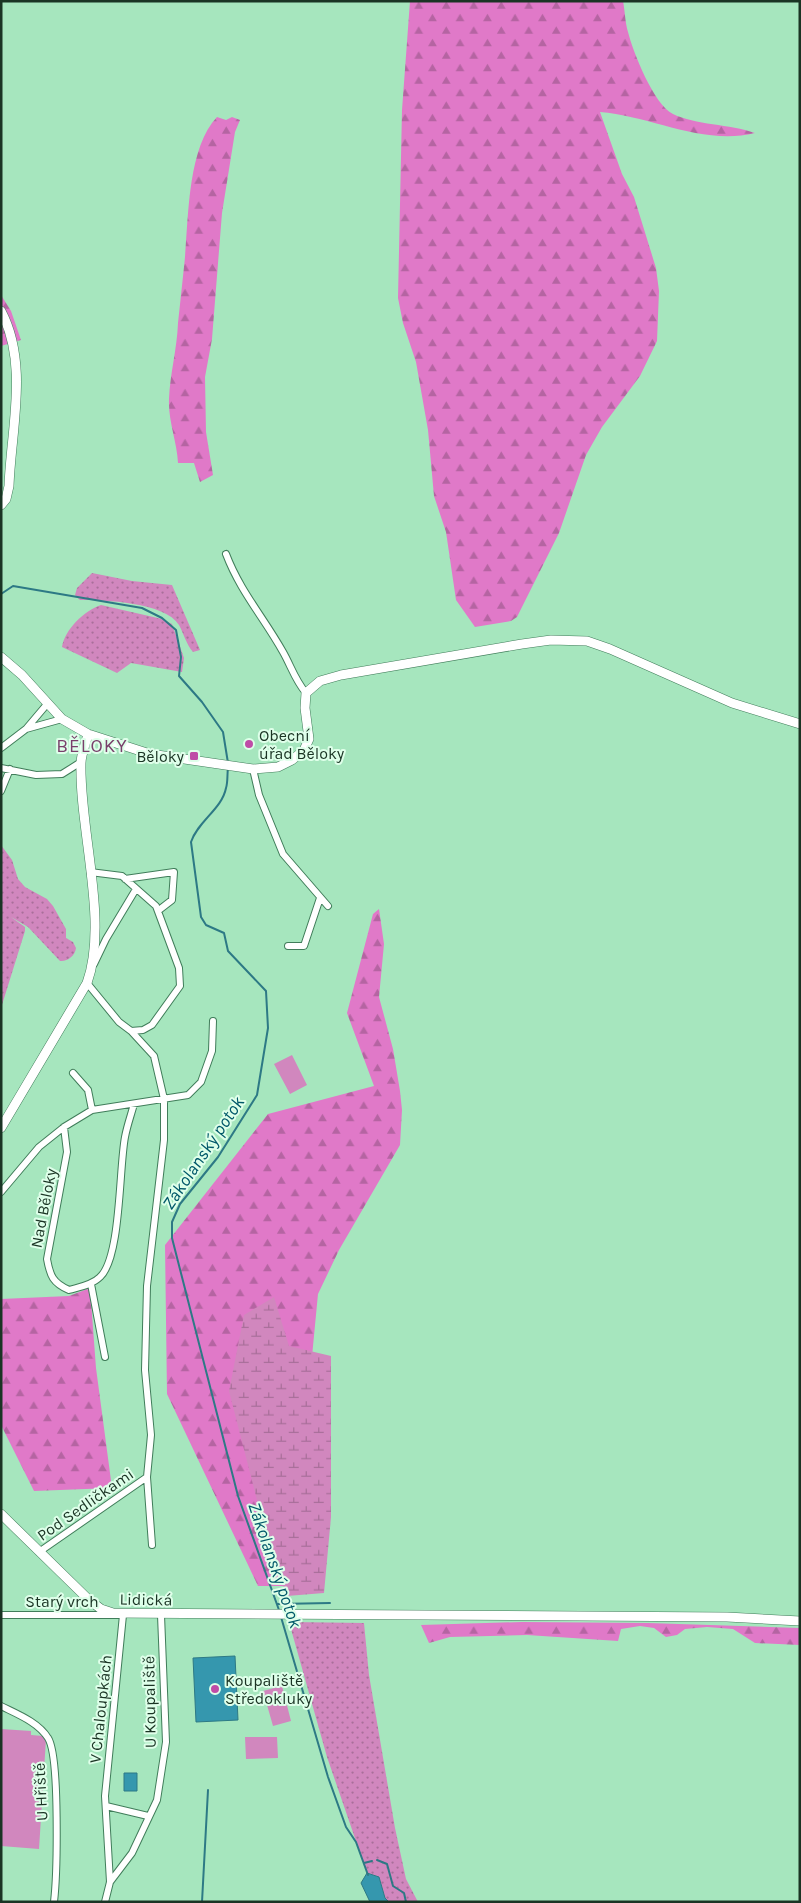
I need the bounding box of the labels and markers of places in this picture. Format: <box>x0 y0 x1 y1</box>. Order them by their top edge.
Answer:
place label: Obecní úřad Běloky <box>259 726 345 763</box>
marker: Obecní úřad Běloky <box>243 738 255 750</box>
place label: Běloky <box>136 747 185 766</box>
marker: Běloky <box>188 750 200 762</box>
place label: Koupaliště Středokluky <box>225 1671 313 1708</box>
marker: Koupaliště Středokluky <box>209 1683 221 1695</box>

